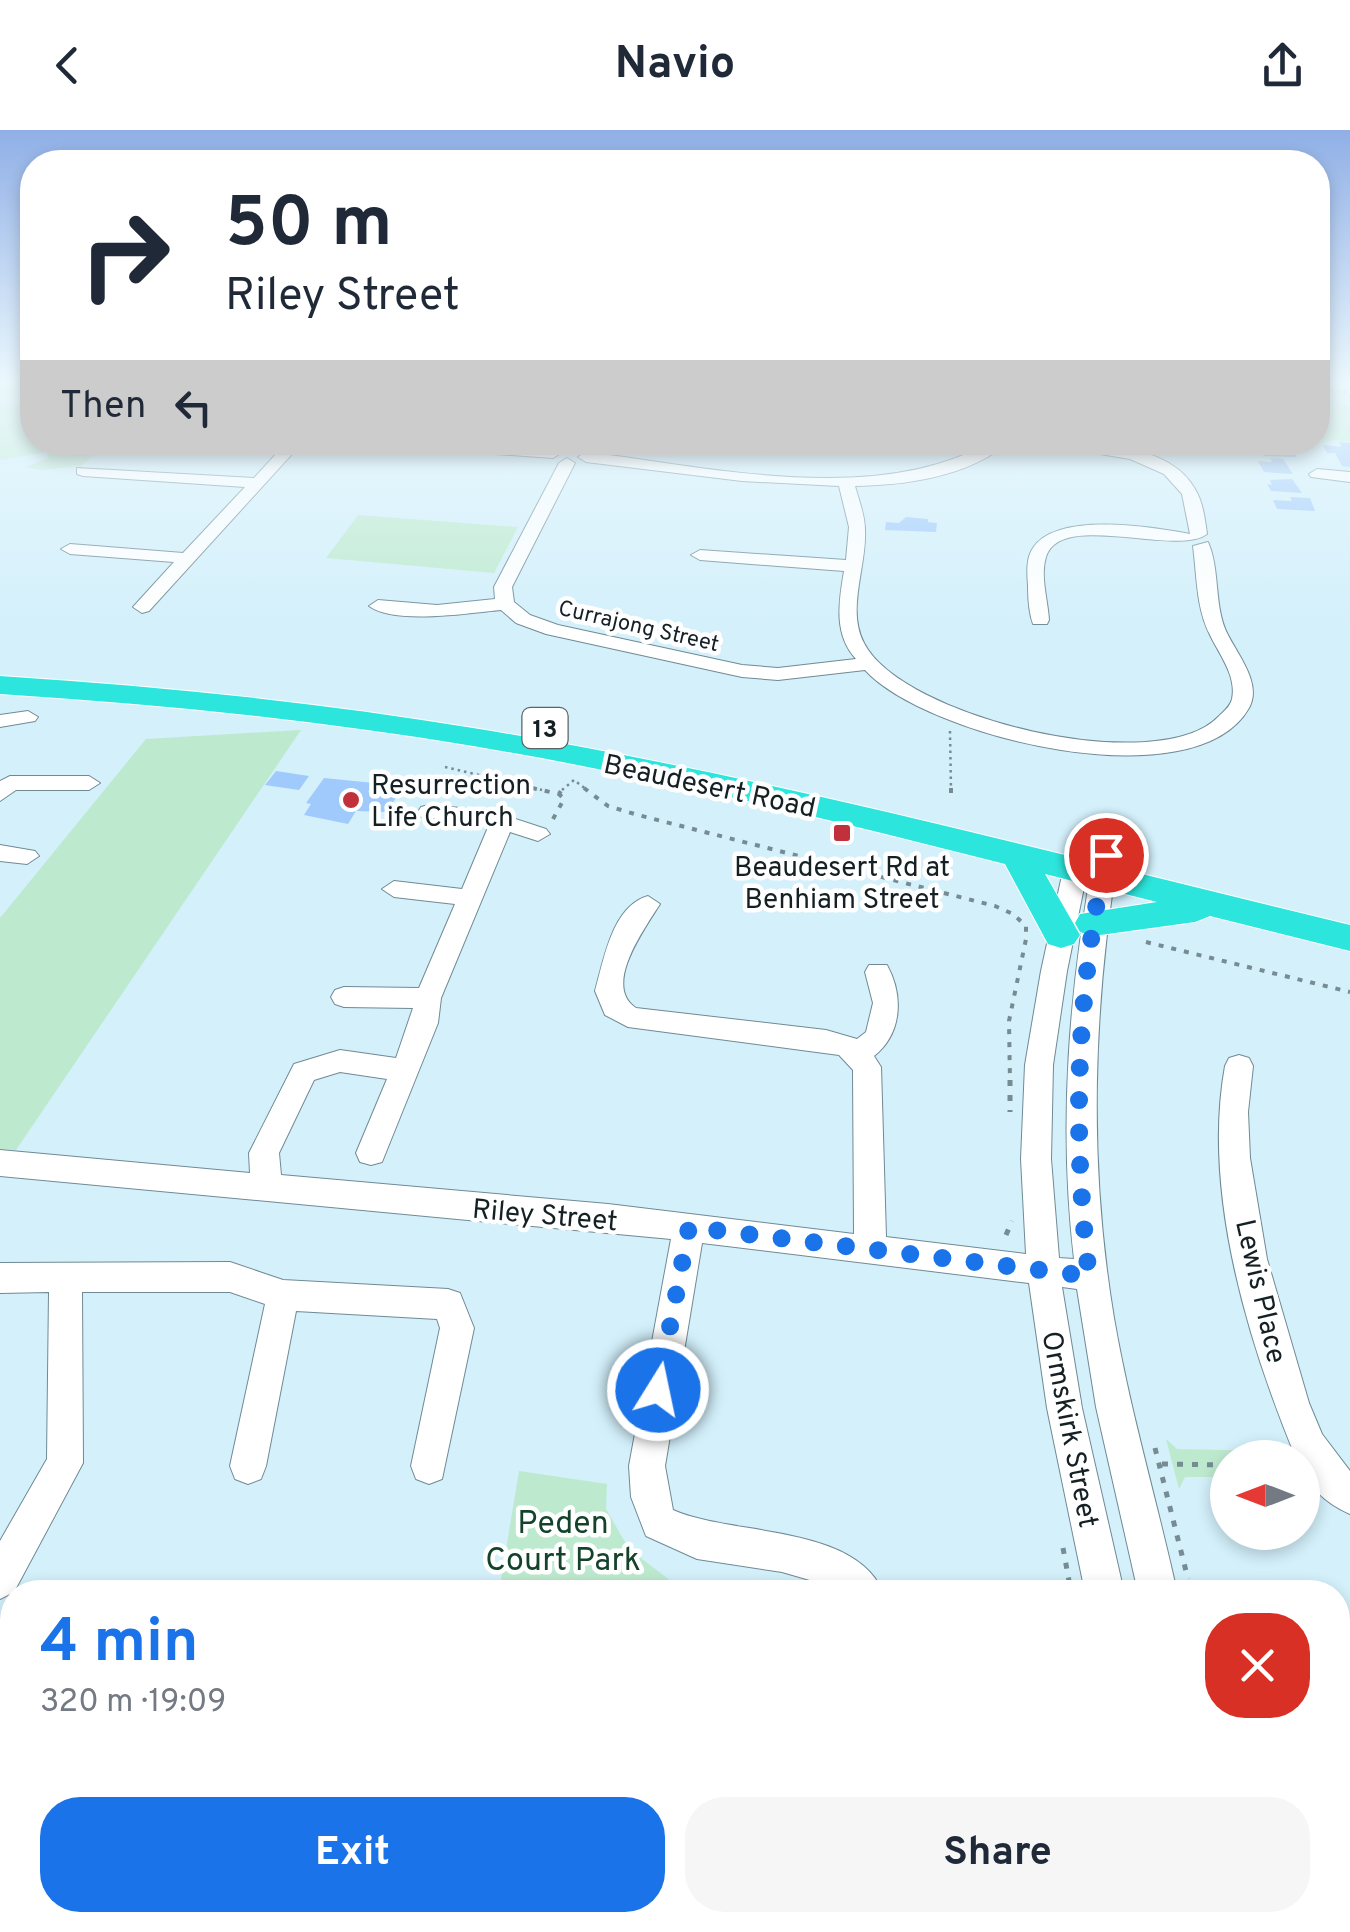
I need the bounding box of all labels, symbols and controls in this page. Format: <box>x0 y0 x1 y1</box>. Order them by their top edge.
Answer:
text: Navio <box>615 37 735 94</box>
icon: back <box>40 38 95 93</box>
icon: share <box>1255 38 1310 93</box>
text: 50 m <box>225 182 392 271</box>
icon: right <box>60 190 190 320</box>
text: Riley Street <box>225 269 460 326</box>
icon: left <box>166 380 221 435</box>
text: Then <box>60 383 146 432</box>
street label: Currajong Street <box>555 596 721 659</box>
road number: 13 <box>522 708 568 748</box>
street label: Beaudesert Road <box>600 748 819 828</box>
place label: Resurrection Life Church <box>371 769 531 837</box>
marker: Resurrection Life Church <box>340 789 362 811</box>
pin <box>1064 813 1149 898</box>
marker: Beaudesert Rd at Benhiam Street <box>831 822 853 844</box>
icon: arrive <box>1079 828 1134 883</box>
place label: Beaudesert Rd at Benhiam Street <box>734 851 950 919</box>
street label: Riley Street <box>470 1193 619 1241</box>
street label: Lewis Place <box>1225 1216 1293 1367</box>
street label: Ormskirk Street <box>1031 1328 1105 1531</box>
position arrow <box>606 1338 710 1442</box>
north arrow <box>1210 1440 1320 1550</box>
map controls <box>1210 1440 1320 1550</box>
park label: Peden Court Park <box>485 1505 641 1582</box>
text: 4 min <box>40 1607 199 1683</box>
button: close <box>1205 1613 1310 1718</box>
text: 320 m · 19:09 <box>40 1683 226 1723</box>
button: Exit <box>40 1797 665 1912</box>
button: Share <box>685 1797 1310 1912</box>

